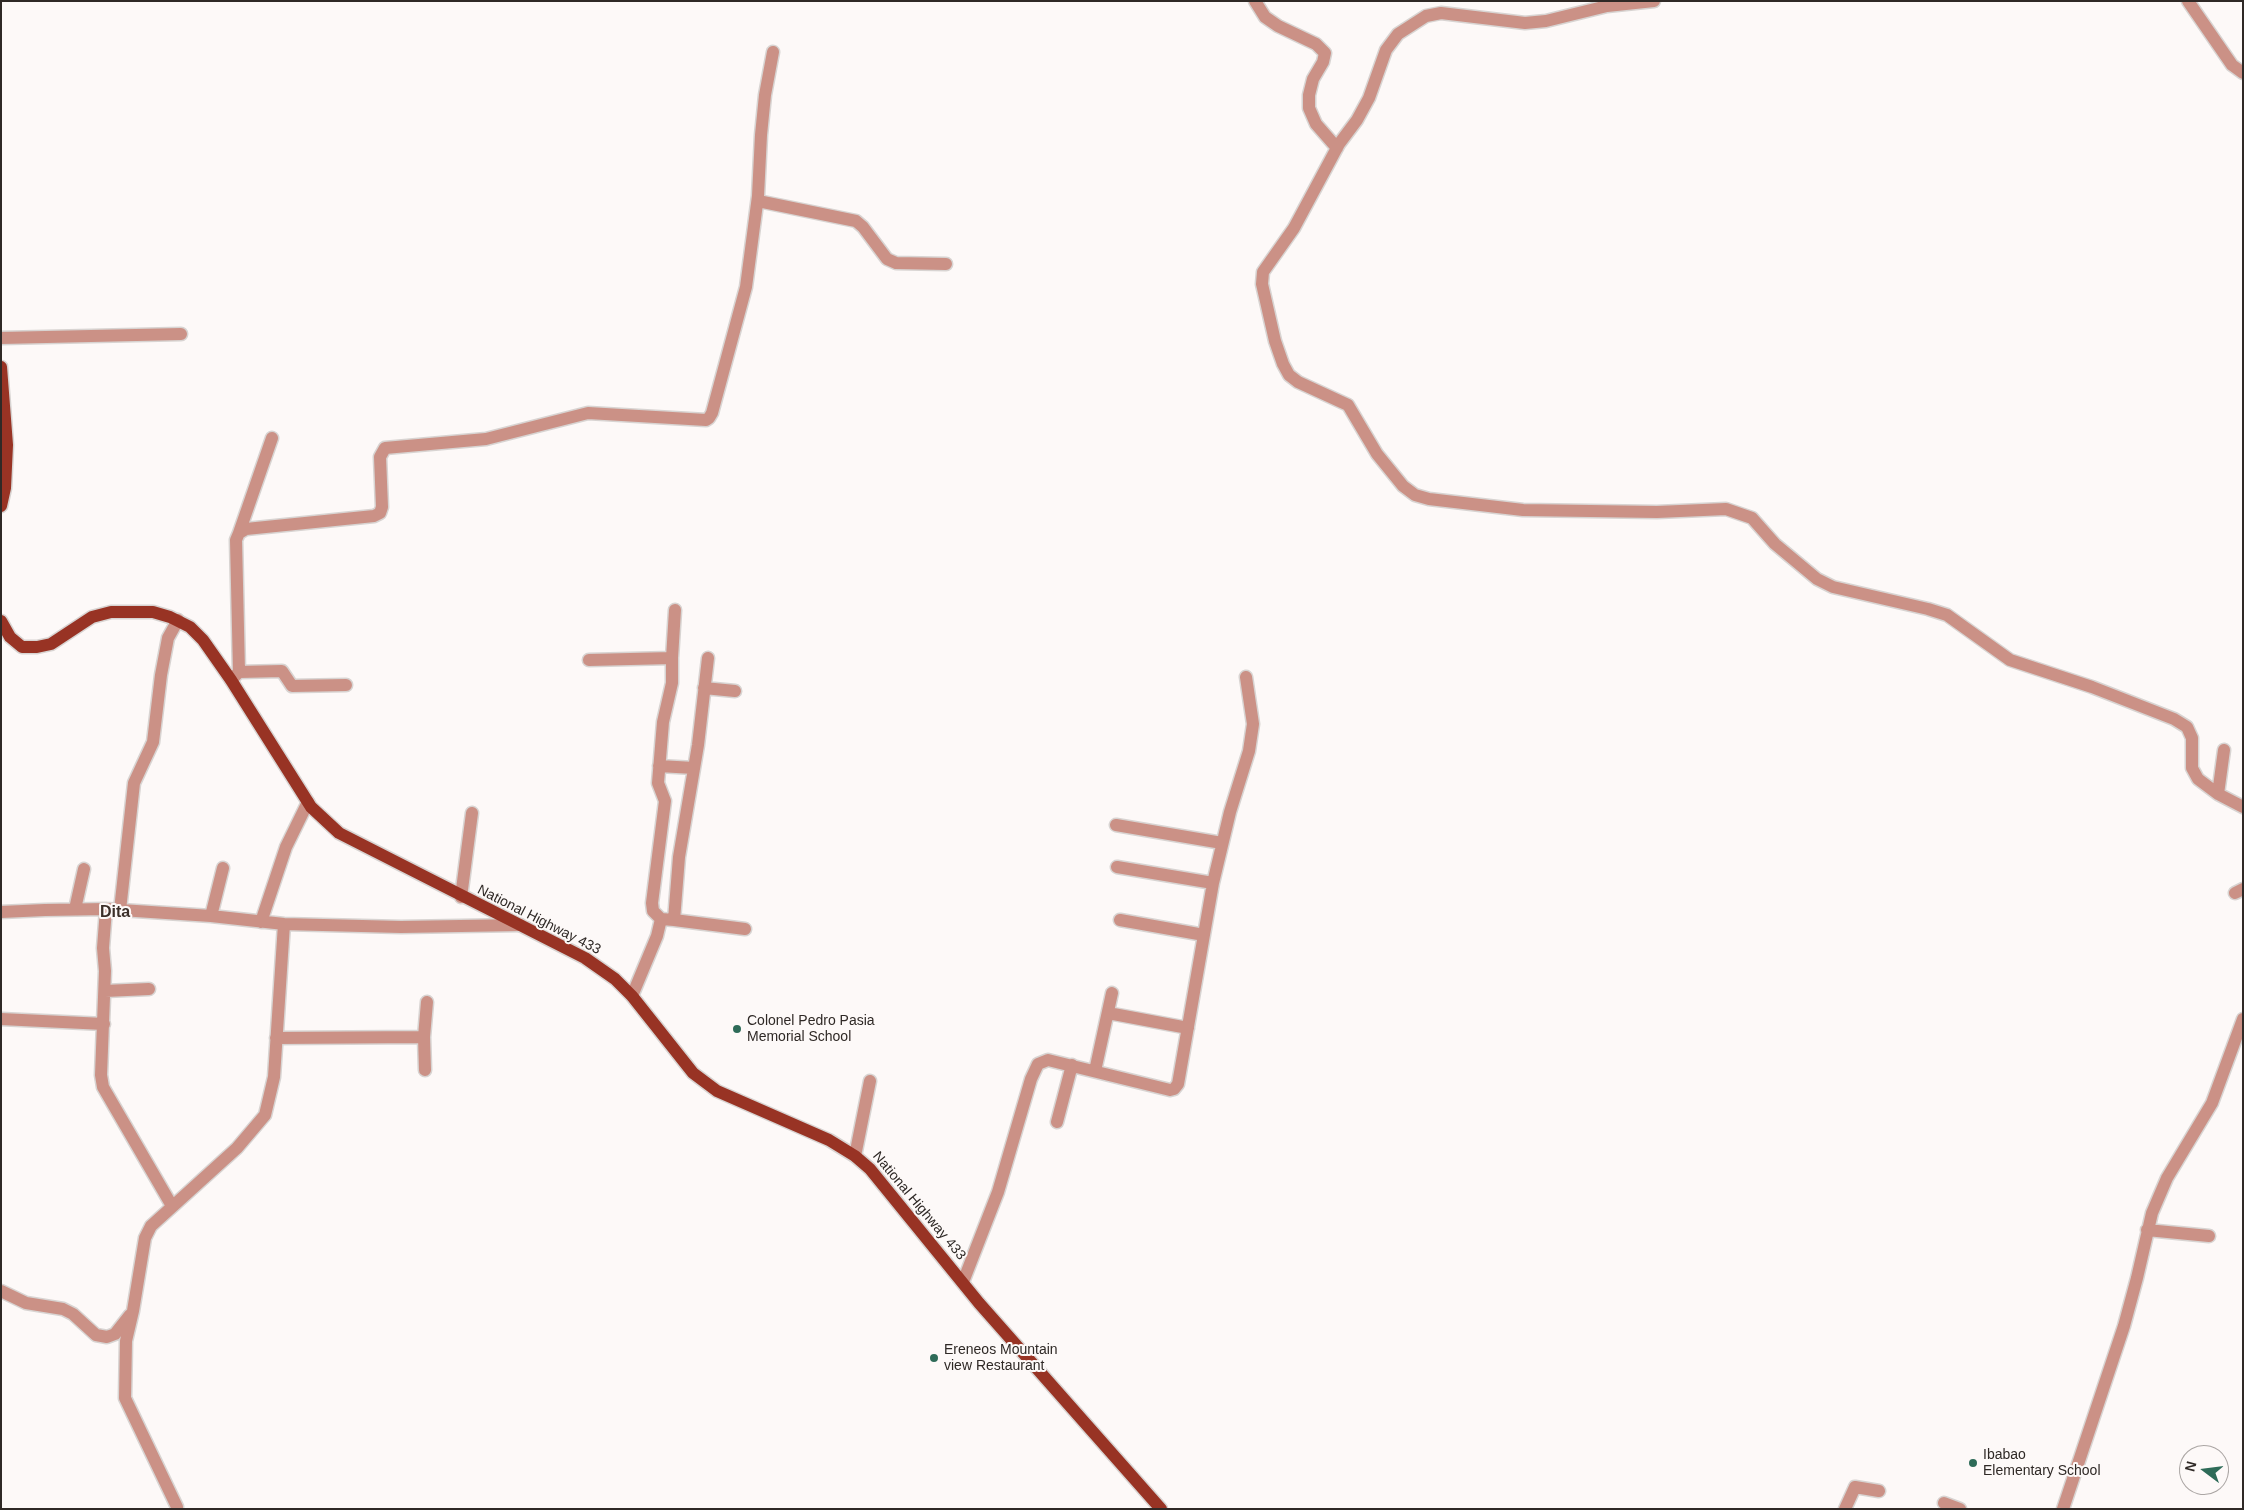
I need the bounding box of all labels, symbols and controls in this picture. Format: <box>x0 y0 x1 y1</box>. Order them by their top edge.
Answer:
street label: National Highway 433 <box>475 882 603 958</box>
district label: Dita <box>100 903 130 923</box>
place label: Colonel Pedro Pasia Memorial School <box>747 1013 875 1046</box>
marker: Colonel Pedro Pasia Memorial School <box>731 1023 743 1035</box>
street label: National Highway 433 <box>869 1148 969 1264</box>
place label: Ereneos Mountain view Restaurant <box>944 1342 1058 1374</box>
marker: Ereneos Mountain view Restaurant <box>928 1352 940 1364</box>
north arrow <box>2179 1445 2229 1495</box>
place label: Ibabao Elementary School <box>1983 1447 2101 1480</box>
marker: Ibabao Elementary School <box>1967 1457 1979 1469</box>
text: N <box>2181 1459 2200 1473</box>

